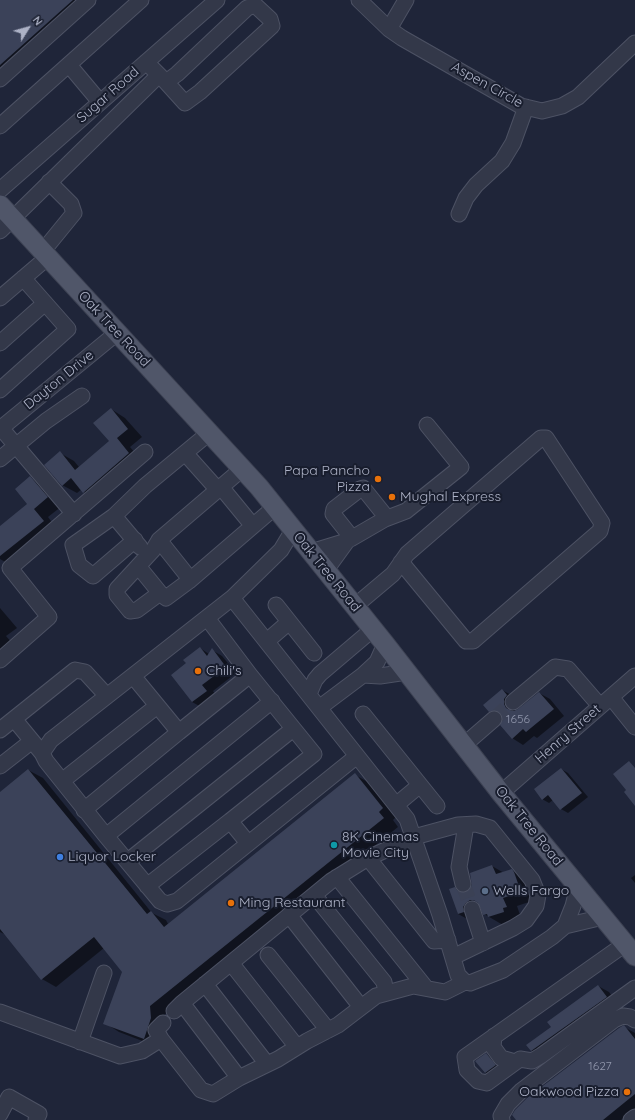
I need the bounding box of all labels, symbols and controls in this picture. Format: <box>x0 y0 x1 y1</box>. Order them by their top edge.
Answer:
north arrow <box>8 8 48 48</box>
text: N <box>30 13 46 28</box>
street label: Aspen Circle <box>448 58 526 112</box>
street label: Sugar Road <box>74 63 142 127</box>
street label: Oak Tree Road <box>75 288 153 370</box>
street label: Dayton Drive <box>21 347 97 413</box>
place label: Papa Pancho Pizza <box>284 463 370 496</box>
marker: Papa Pancho Pizza <box>373 474 383 484</box>
place label: Mughal Express <box>400 489 501 505</box>
marker: Mughal Express <box>387 492 397 502</box>
street label: Oak Tree Road <box>290 529 364 615</box>
place label: Chili's <box>206 663 242 679</box>
marker: Chili's <box>193 666 203 676</box>
street label: Henry Street <box>532 701 604 767</box>
house number: 1656 <box>506 712 530 726</box>
street label: Oak Tree Road <box>492 783 566 869</box>
place label: 8K Cinemas Movie City <box>342 829 419 862</box>
marker: 8K Cinemas Movie City <box>329 840 339 850</box>
place label: Liquor Locker <box>68 849 156 865</box>
marker: Liquor Locker <box>55 852 65 862</box>
place label: Wells Fargo <box>493 883 569 899</box>
marker: Wells Fargo <box>480 886 490 896</box>
place label: Ming Restaurant <box>239 895 346 911</box>
marker: Ming Restaurant <box>226 898 236 908</box>
house number: 1627 <box>588 1059 612 1073</box>
place label: Oakwood Pizza <box>519 1084 619 1100</box>
marker: Oakwood Pizza <box>622 1087 632 1097</box>

